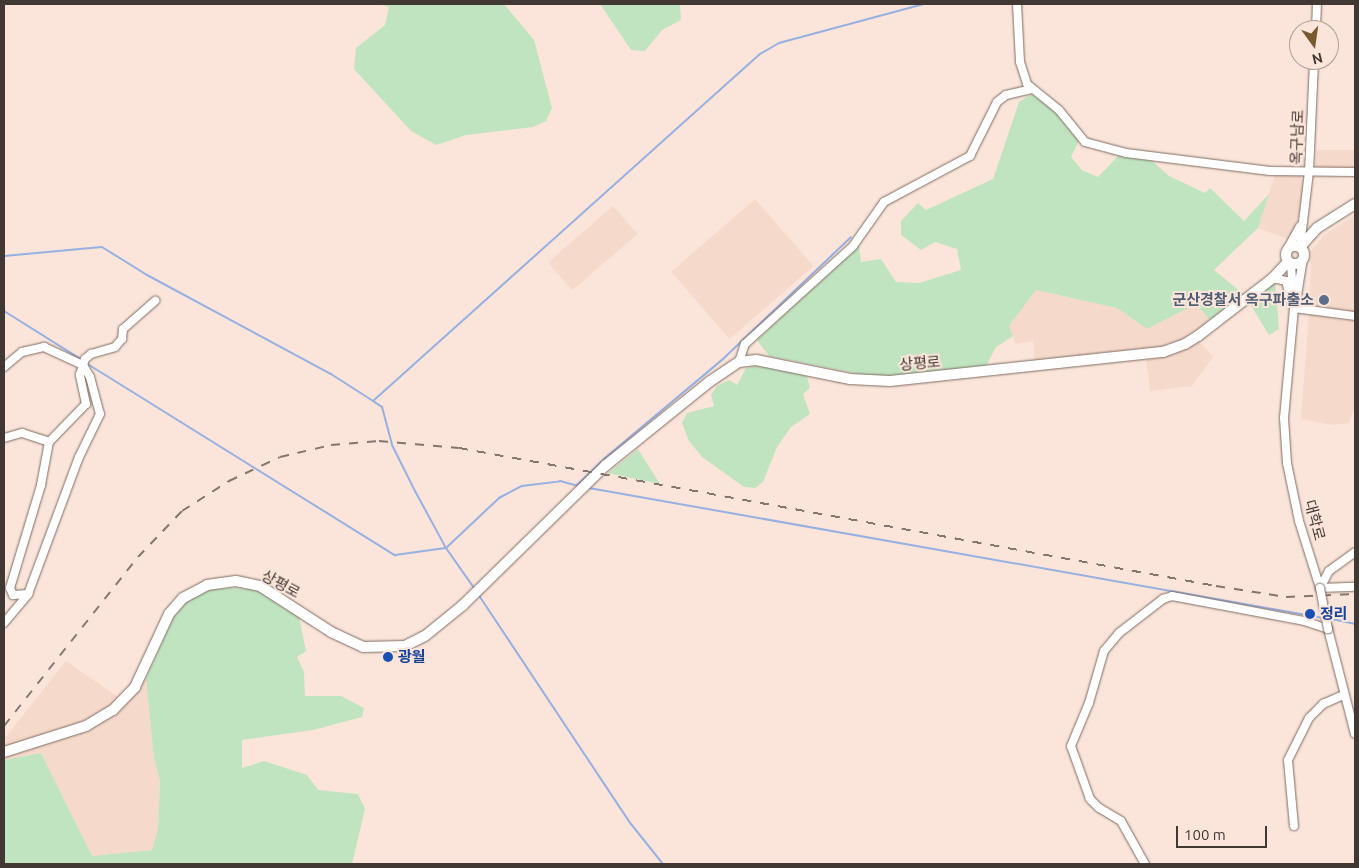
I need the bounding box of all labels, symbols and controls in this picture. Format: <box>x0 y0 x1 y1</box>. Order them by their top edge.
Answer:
north arrow <box>1289 20 1339 70</box>
text: N <box>1310 50 1324 68</box>
street label: 옥구남로 <box>1287 109 1307 165</box>
place label: 군산경찰서 옥구파출소 <box>1172 291 1314 309</box>
marker: 군산경찰서 옥구파출소 <box>1318 294 1330 306</box>
street label: 상평로 <box>899 352 941 374</box>
street label: 대학로 <box>1301 498 1329 542</box>
street label: 상평로 <box>258 566 304 602</box>
place label: 정리 <box>1320 605 1348 623</box>
marker: 정리 <box>1304 608 1316 620</box>
place label: 광월 <box>398 648 426 666</box>
marker: 광월 <box>382 651 394 663</box>
scale bar <box>1179 816 1270 848</box>
text: 100 m <box>1184 826 1226 843</box>

